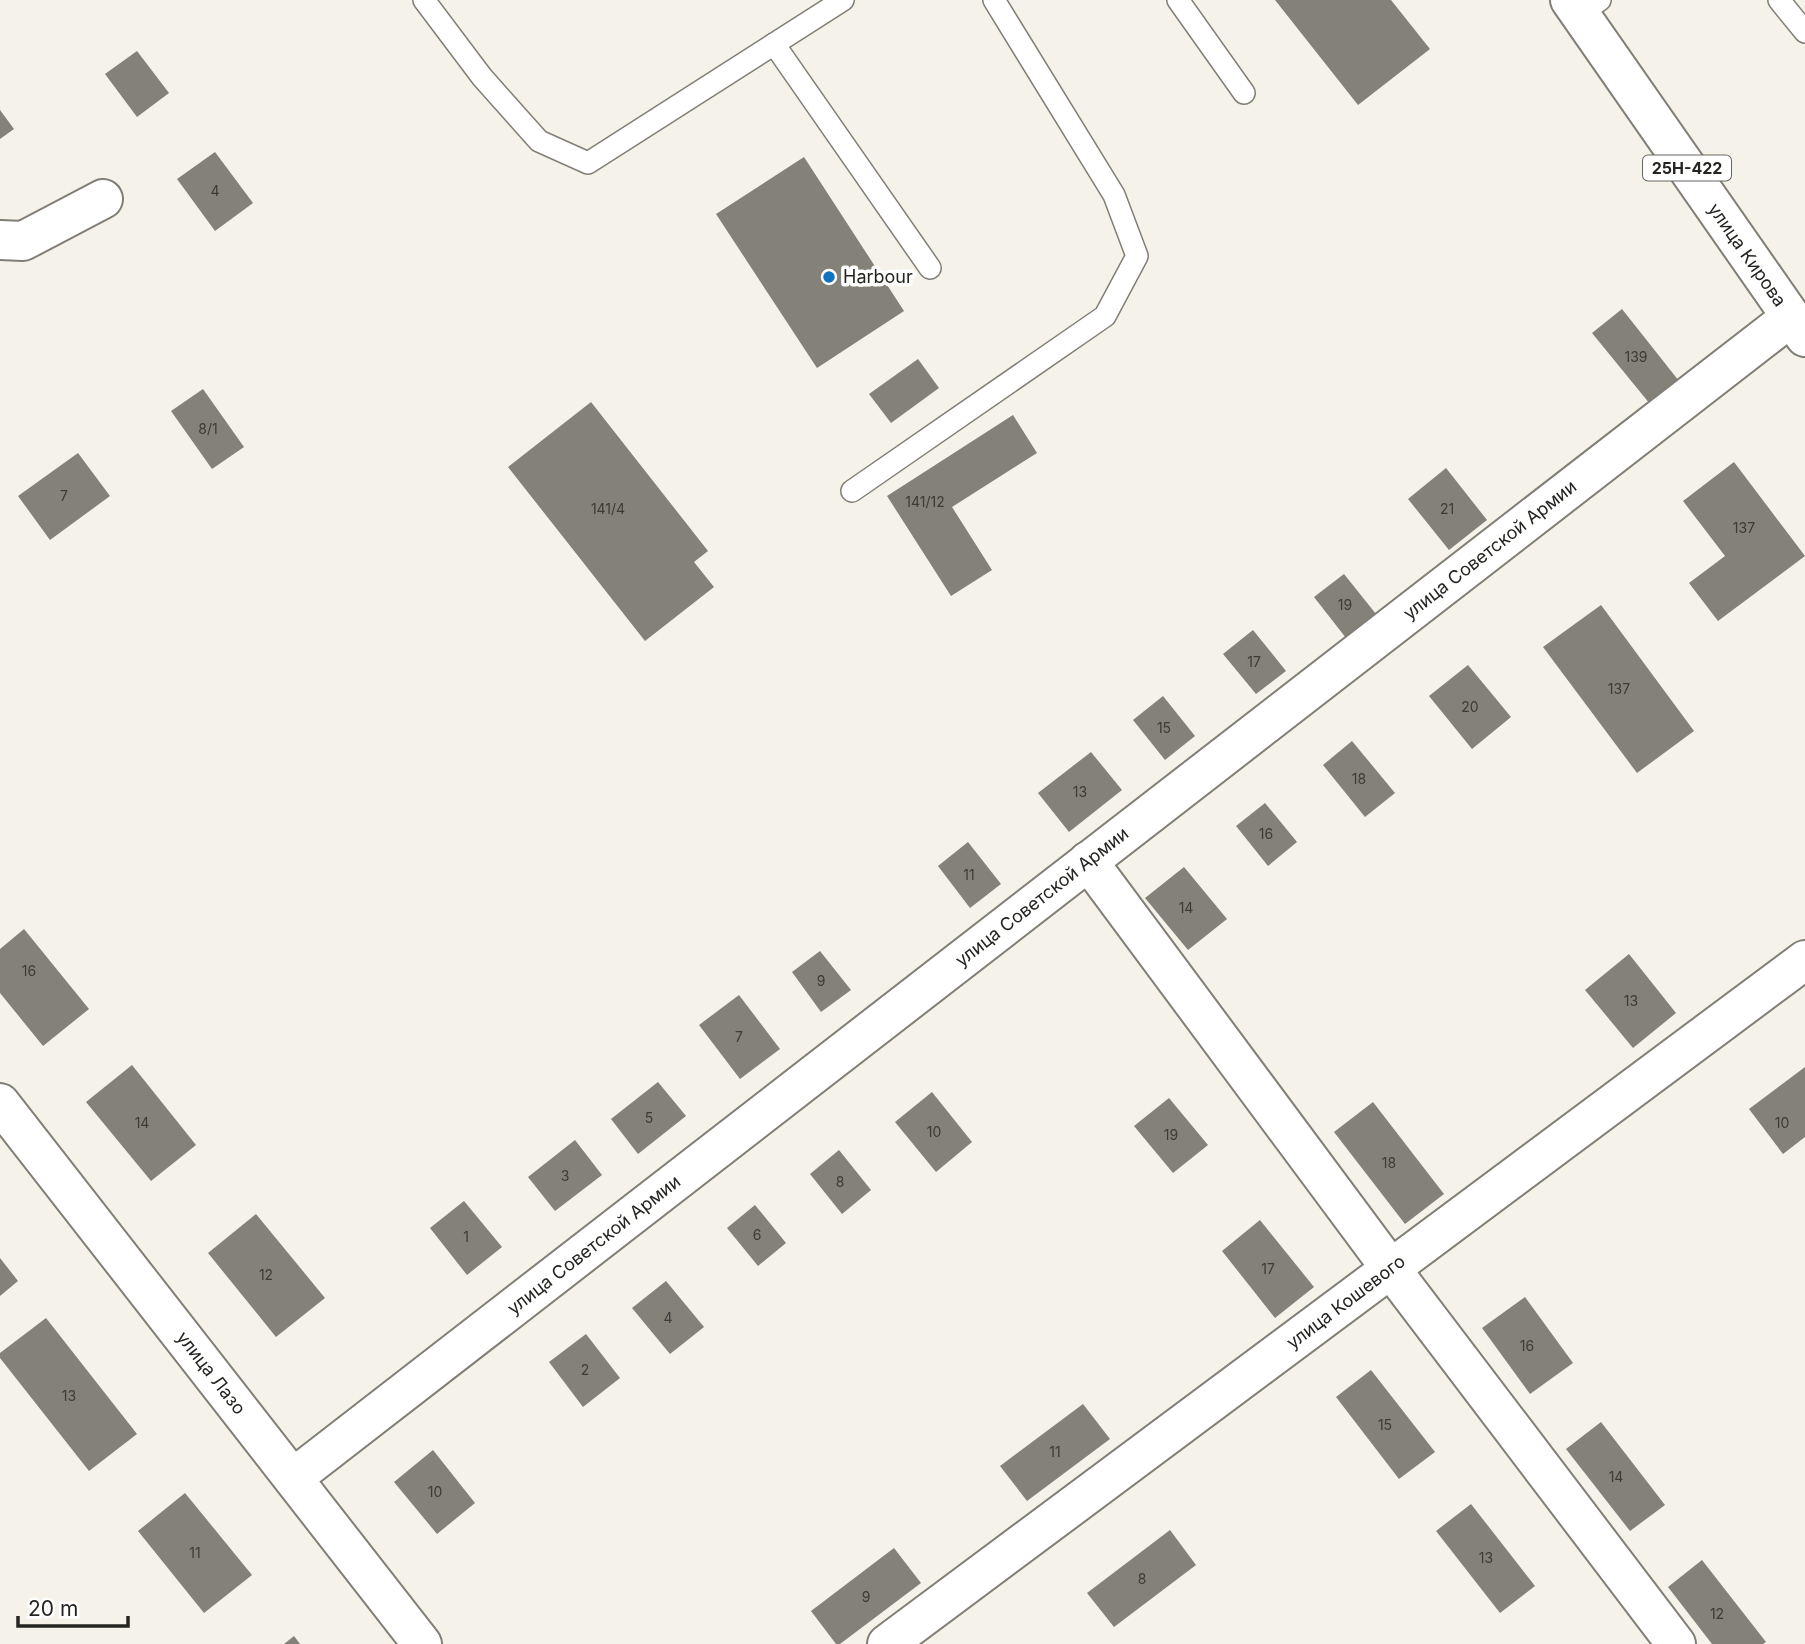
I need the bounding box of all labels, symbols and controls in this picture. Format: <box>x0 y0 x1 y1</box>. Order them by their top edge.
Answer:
road number: 25Н-422 <box>1643 156 1731 180</box>
house number: 4 <box>210 182 220 199</box>
street label: улица Кирова <box>1704 199 1791 310</box>
place label: Harbour <box>843 266 913 287</box>
marker: Harbour <box>821 269 837 285</box>
house number: 139 <box>1624 348 1648 365</box>
house number: 8/1 <box>198 420 218 437</box>
street label: улица Советской Армии <box>1399 476 1580 624</box>
house number: 7 <box>60 487 68 504</box>
house number: 141/12 <box>905 493 945 510</box>
house number: 141/4 <box>591 500 625 517</box>
house number: 21 <box>1440 500 1454 517</box>
house number: 137 <box>1733 519 1755 536</box>
house number: 19 <box>1338 596 1352 613</box>
house number: 17 <box>1247 653 1261 670</box>
house number: 137 <box>1608 680 1630 697</box>
house number: 20 <box>1461 698 1479 715</box>
house number: 15 <box>1157 719 1171 736</box>
house number: 18 <box>1352 770 1366 787</box>
house number: 13 <box>1073 783 1087 800</box>
street label: улица Советской Армии <box>951 823 1132 971</box>
house number: 16 <box>1259 825 1273 842</box>
house number: 11 <box>963 866 975 883</box>
house number: 14 <box>1179 899 1193 916</box>
house number: 16 <box>22 962 36 979</box>
house number: 9 <box>817 972 825 989</box>
house number: 13 <box>1624 992 1638 1009</box>
house number: 7 <box>735 1028 743 1045</box>
house number: 5 <box>645 1109 653 1126</box>
house number: 14 <box>135 1114 149 1131</box>
house number: 10 <box>1775 1114 1789 1131</box>
house number: 10 <box>927 1123 941 1140</box>
house number: 19 <box>1164 1126 1178 1143</box>
house number: 18 <box>1382 1154 1396 1171</box>
house number: 3 <box>561 1167 569 1184</box>
street label: улица Советской Армии <box>503 1171 684 1319</box>
house number: 8 <box>836 1173 844 1190</box>
house number: 6 <box>753 1226 761 1243</box>
house number: 1 <box>463 1228 469 1245</box>
street label: улица Кошевого <box>1282 1250 1409 1353</box>
house number: 17 <box>1261 1260 1275 1277</box>
house number: 12 <box>259 1266 273 1283</box>
house number: 4 <box>663 1309 673 1326</box>
street label: улица Лазо <box>172 1327 250 1418</box>
house number: 16 <box>1520 1337 1534 1354</box>
house number: 2 <box>581 1361 589 1378</box>
house number: 13 <box>62 1387 76 1404</box>
house number: 15 <box>1378 1416 1392 1433</box>
house number: 11 <box>1049 1443 1061 1460</box>
house number: 14 <box>1609 1468 1623 1485</box>
house number: 10 <box>428 1483 442 1500</box>
house number: 11 <box>189 1544 201 1561</box>
house number: 13 <box>1479 1549 1493 1566</box>
house number: 8 <box>1138 1570 1146 1587</box>
scale bar <box>18 1584 128 1628</box>
house number: 9 <box>862 1588 870 1605</box>
text: 20 m <box>28 1596 78 1621</box>
house number: 12 <box>1710 1605 1724 1622</box>

